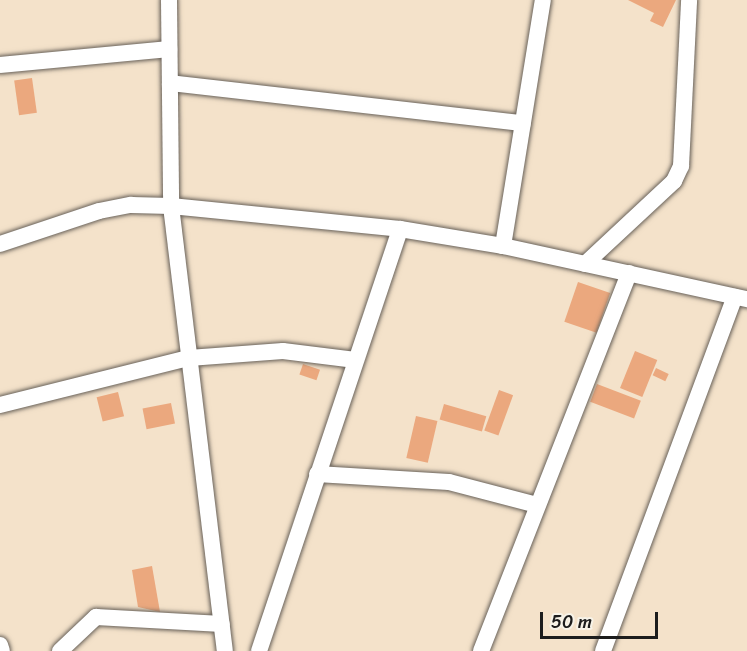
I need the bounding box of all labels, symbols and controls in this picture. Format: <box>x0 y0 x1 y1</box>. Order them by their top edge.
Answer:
scale bar <box>543 600 662 638</box>
text: 50 m <box>551 606 592 638</box>

